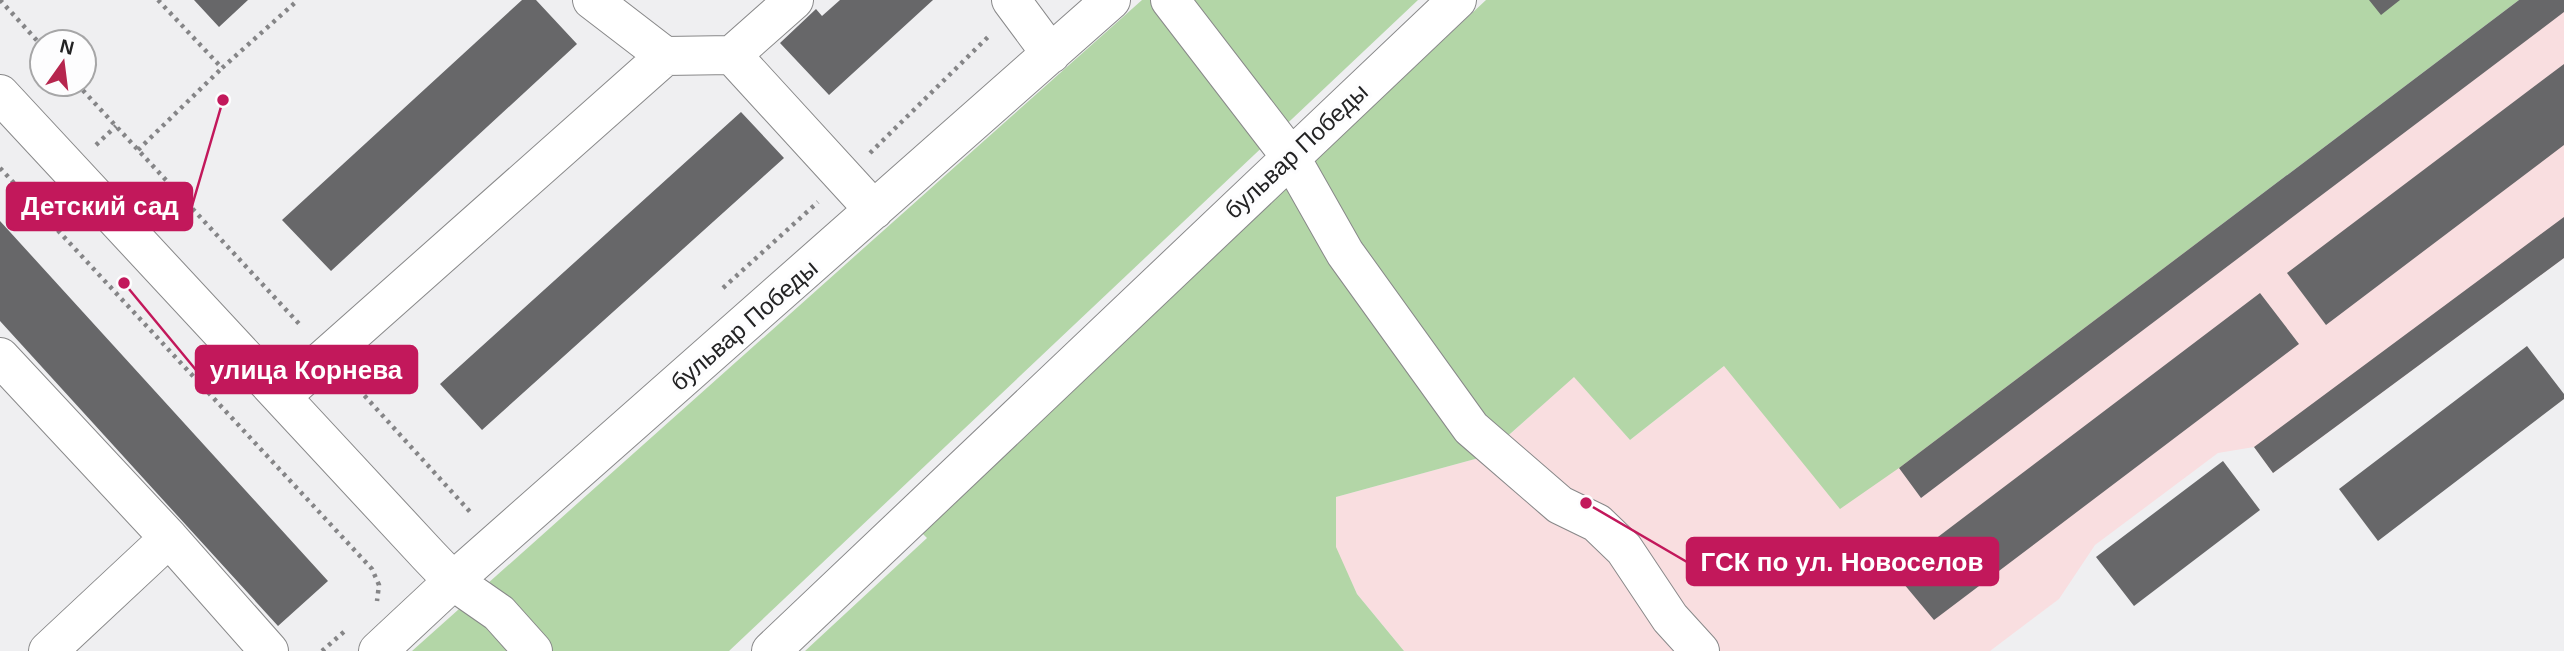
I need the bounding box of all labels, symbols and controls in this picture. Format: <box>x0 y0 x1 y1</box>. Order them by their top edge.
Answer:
north arrow <box>28 28 98 98</box>
text: N <box>58 35 76 59</box>
street label: бульвар Победы <box>1219 78 1373 224</box>
callout: Детский сад <box>7 183 192 230</box>
text: Детский сад <box>21 191 179 221</box>
street label: бульвар Победы <box>665 254 823 396</box>
callout: улица Корнева <box>196 346 417 393</box>
text: улица Корнева <box>210 355 403 385</box>
callout: ГСК по ул. Новоселов <box>1687 538 1998 585</box>
text: ГСК по ул. Новоселов <box>1701 547 1983 577</box>

